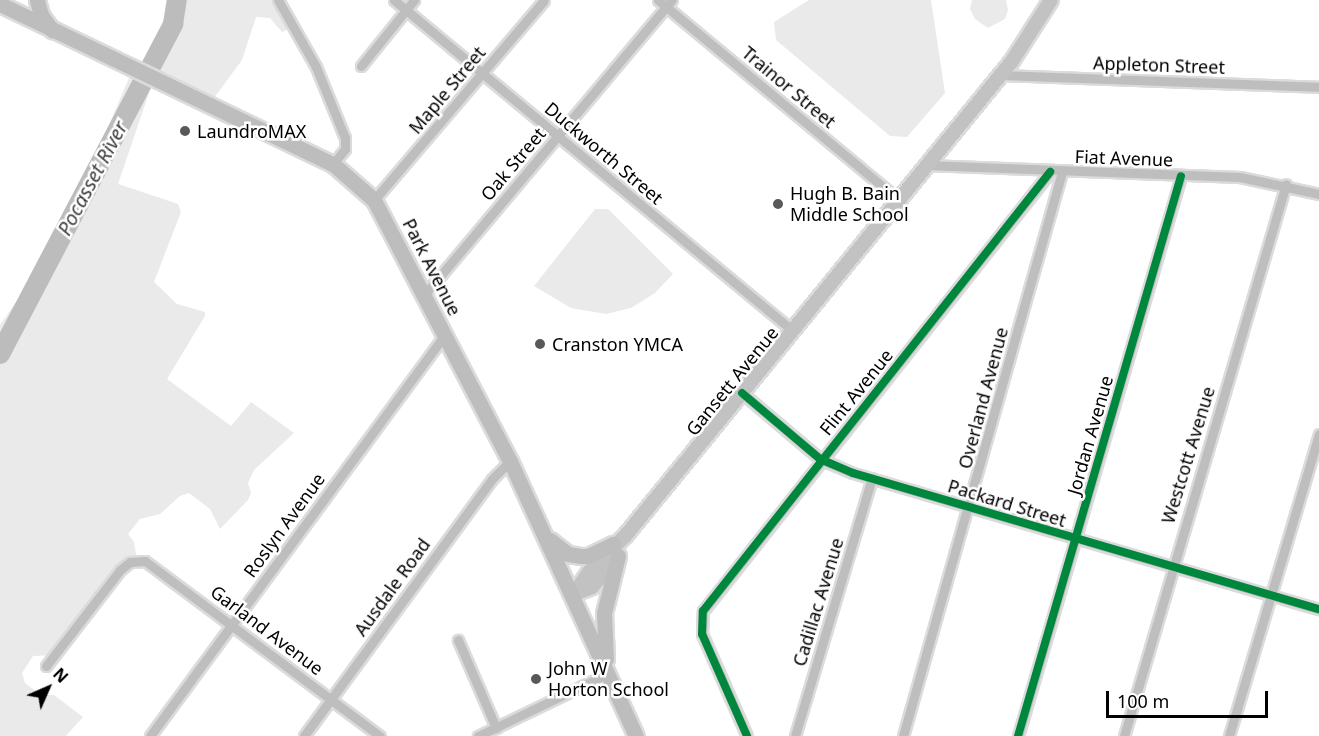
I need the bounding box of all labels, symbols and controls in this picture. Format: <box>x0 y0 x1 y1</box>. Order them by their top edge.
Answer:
street label: Maple Street <box>404 42 490 138</box>
street label: Trainor Street <box>738 42 840 132</box>
street label: Appleton Street <box>1093 52 1225 78</box>
street label: Duckworth Street <box>541 97 667 209</box>
water label: Pocasset River <box>52 117 132 239</box>
place label: LaundroMAX <box>197 120 306 142</box>
street label: Oak Street <box>476 123 550 205</box>
marker: LaundroMAX <box>178 124 192 138</box>
street label: Fiat Avenue <box>1074 145 1174 171</box>
place label: Hugh B. Bain Middle School <box>790 183 909 226</box>
marker: Hugh B. Bain Middle School <box>771 197 785 211</box>
street label: Park Avenue <box>398 215 466 319</box>
street label: Gansett Avenue <box>681 322 783 440</box>
street label: Overland Avenue <box>954 325 1012 471</box>
place label: Cranston YMCA <box>552 333 683 355</box>
marker: Cranston YMCA <box>533 337 547 351</box>
street label: Flint Avenue <box>815 345 897 439</box>
street label: Jordan Avenue <box>1063 373 1117 497</box>
street label: Westcott Avenue <box>1157 384 1219 526</box>
street label: Roslyn Avenue <box>239 469 329 581</box>
street label: Packard Street <box>945 475 1069 531</box>
street label: Ausdale Road <box>349 534 435 640</box>
street label: Cadillac Avenue <box>788 535 848 669</box>
street label: Garland Avenue <box>206 581 328 679</box>
north arrow <box>18 658 78 718</box>
place label: John W Horton School <box>548 658 669 700</box>
text: N <box>48 663 73 688</box>
marker: John W Horton School <box>529 672 543 686</box>
scale bar <box>1109 679 1271 717</box>
text: 100 m <box>1117 689 1169 713</box>

